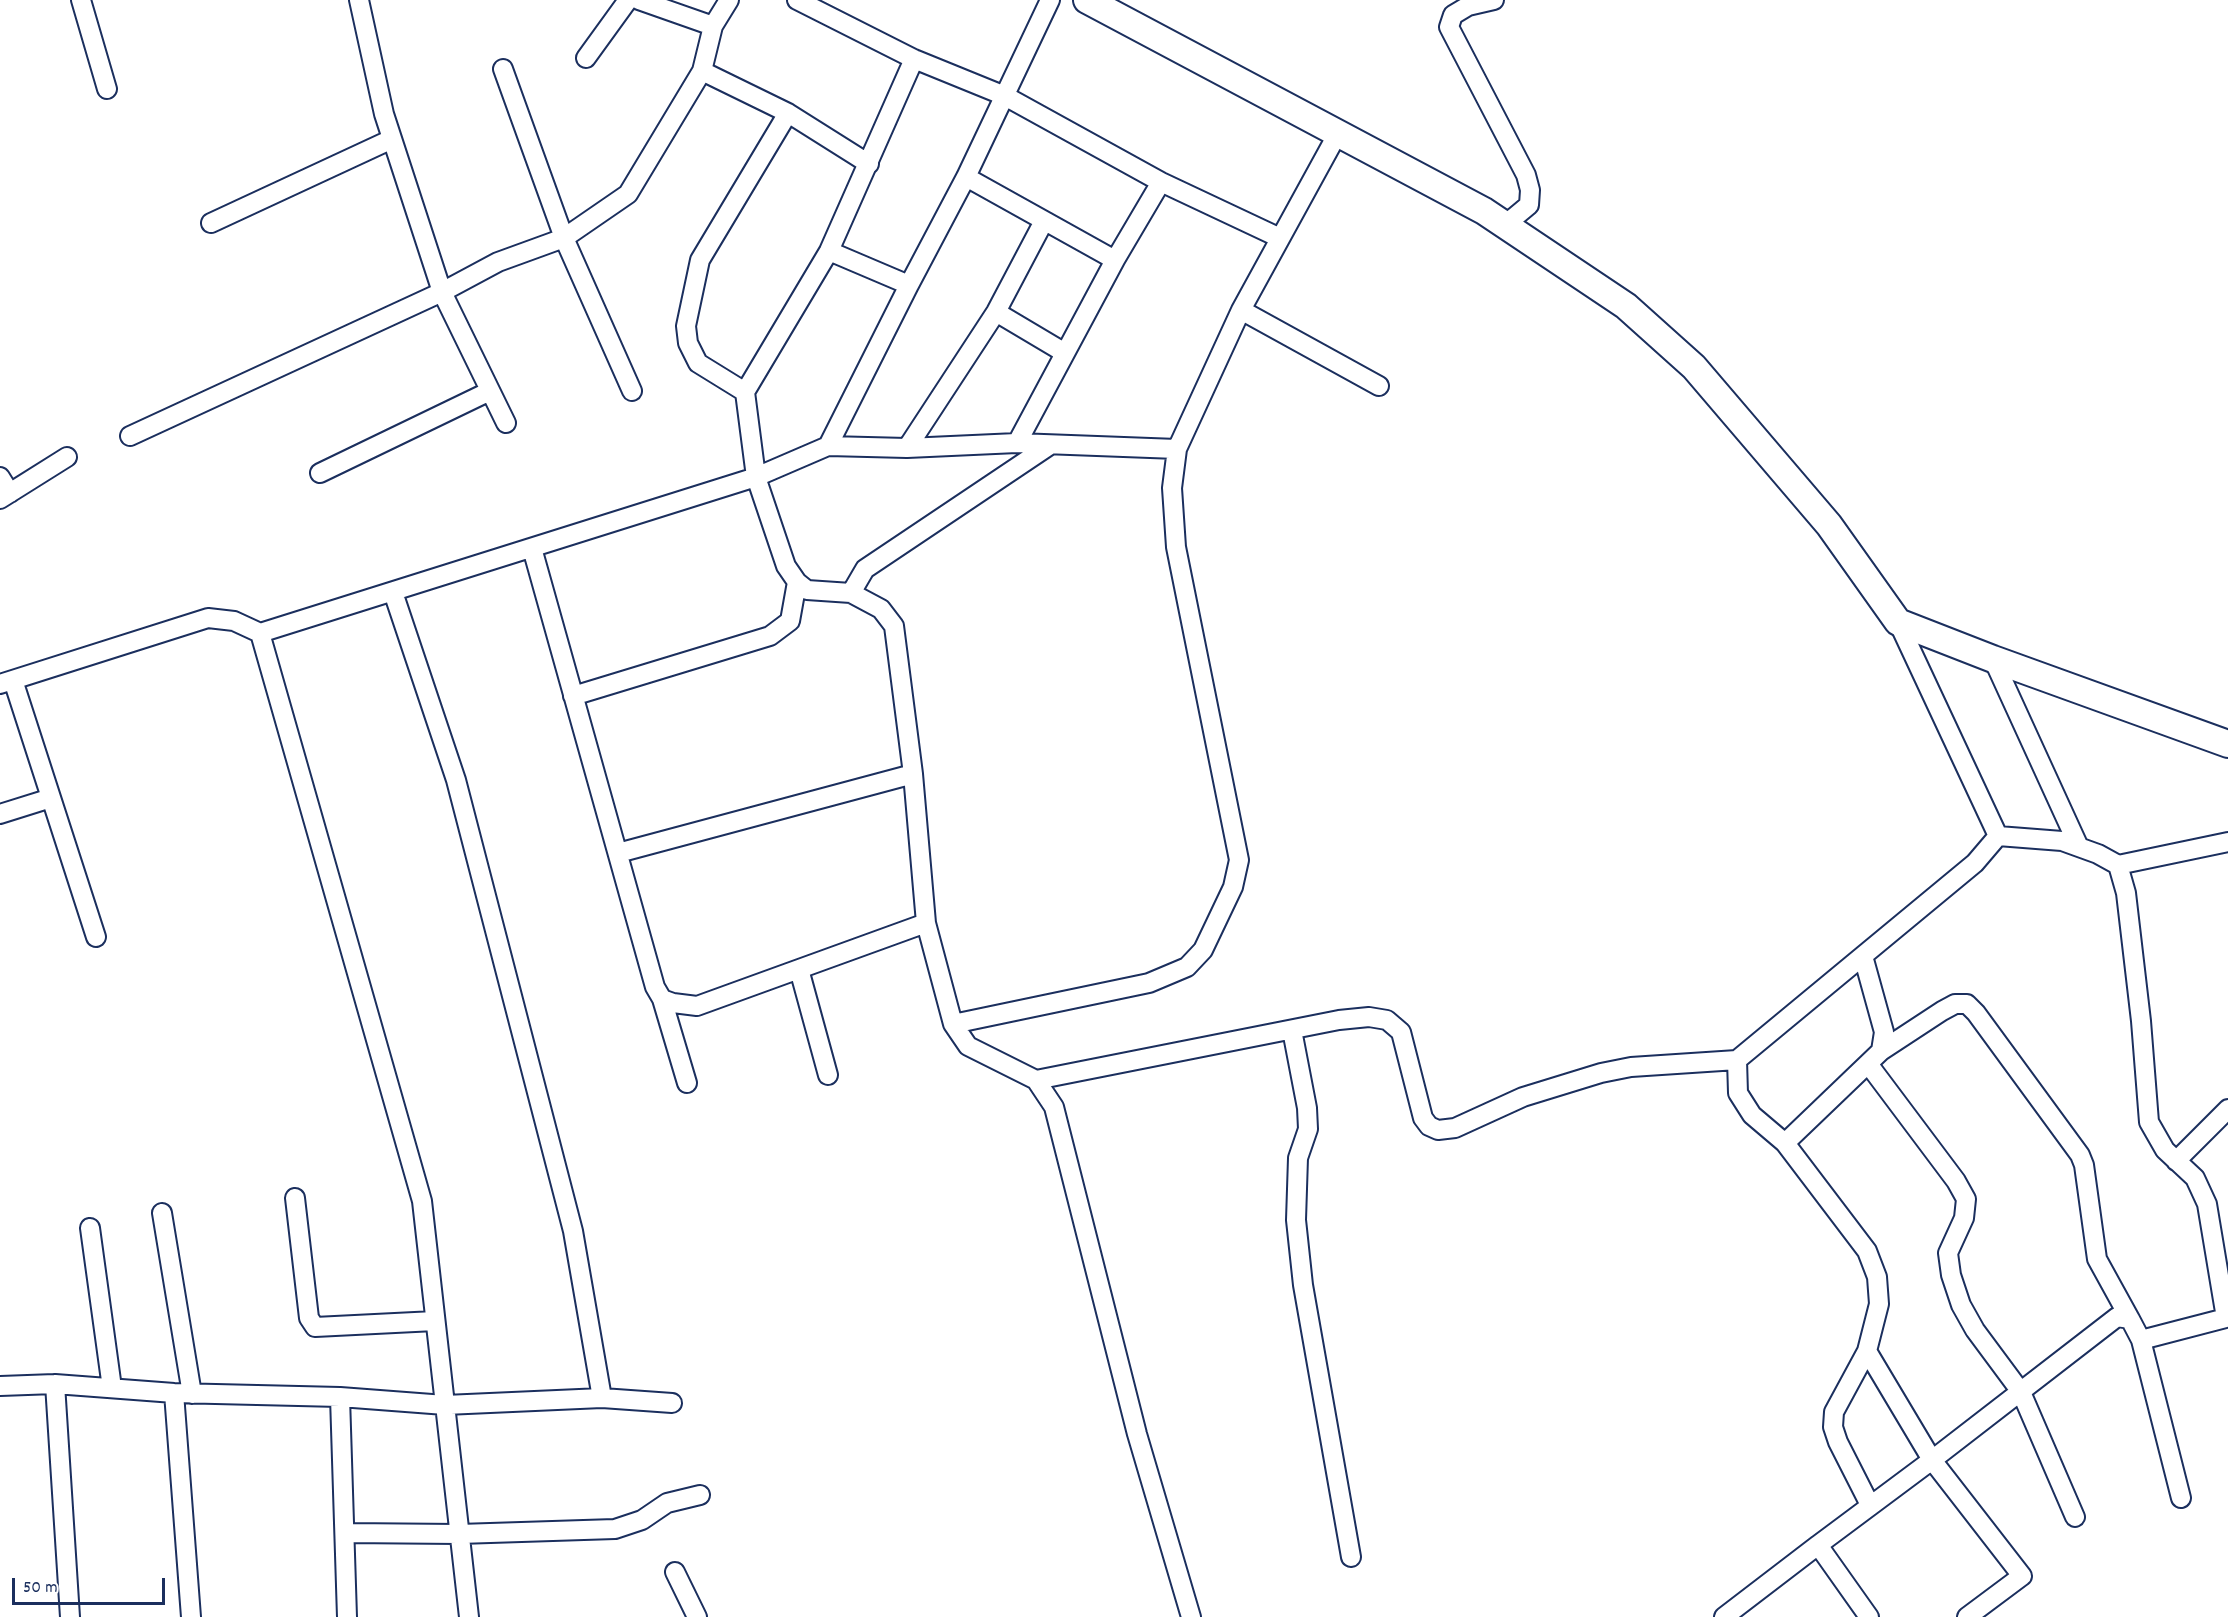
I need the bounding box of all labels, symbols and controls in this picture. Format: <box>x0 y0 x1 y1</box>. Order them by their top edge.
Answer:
scale bar <box>15 1566 168 1604</box>
text: 50 m <box>23 1576 58 1601</box>

